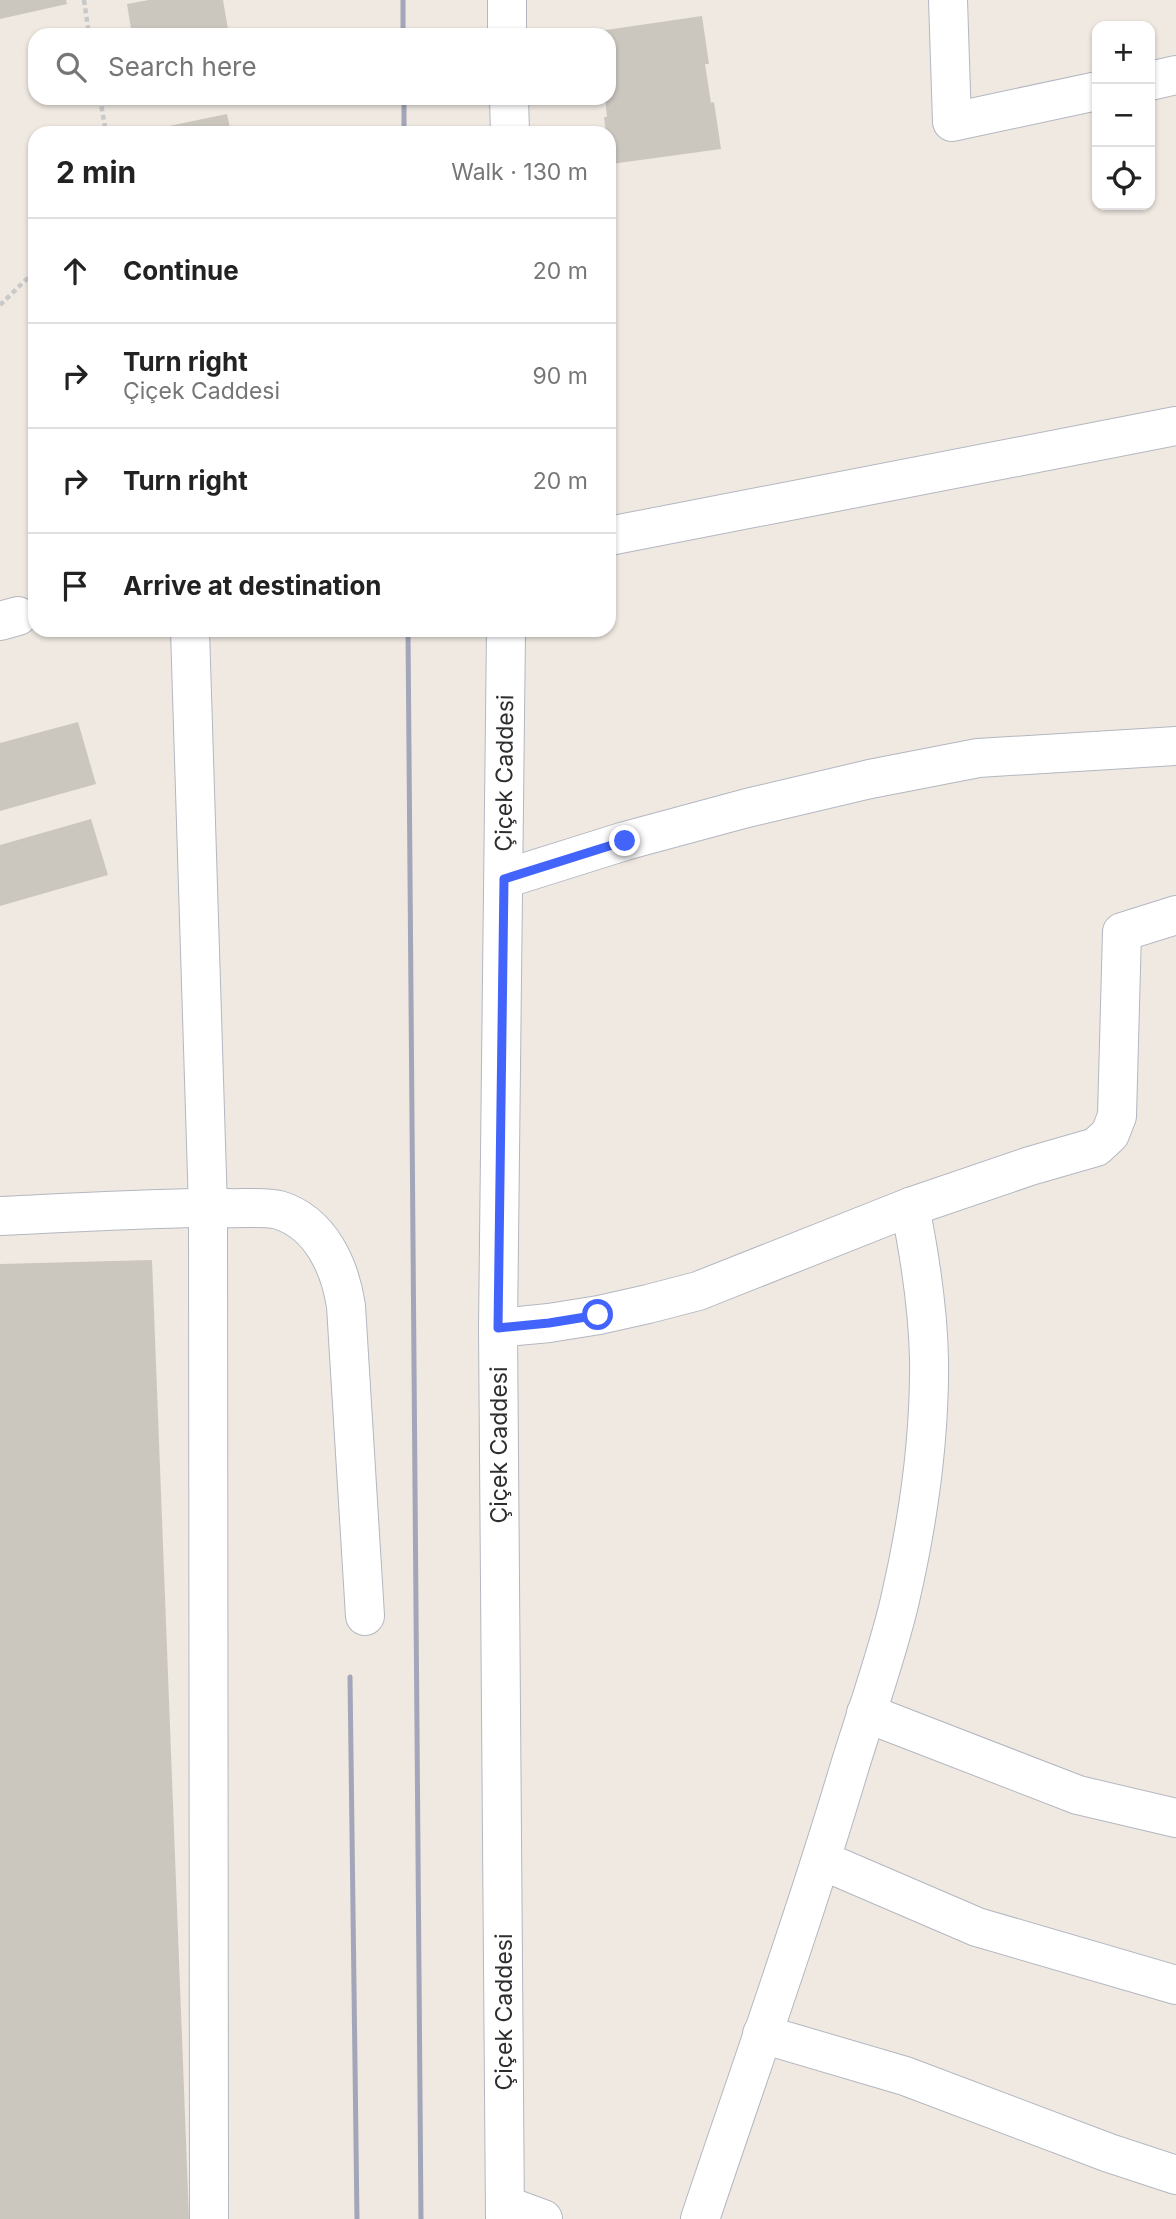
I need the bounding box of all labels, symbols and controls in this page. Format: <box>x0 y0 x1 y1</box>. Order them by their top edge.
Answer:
map controls <box>1092 21 1155 210</box>
button: + <box>1092 21 1155 84</box>
search box <box>28 28 616 105</box>
icon: search <box>52 48 90 86</box>
text: Search here <box>108 51 257 82</box>
button: − <box>1092 84 1155 147</box>
button: locate <box>1092 147 1155 210</box>
text: 2 min <box>56 154 136 190</box>
text: Walk · 130 m <box>451 158 588 186</box>
icon: ahead <box>56 252 94 290</box>
text: Continue <box>123 255 239 286</box>
text: 20 m <box>533 257 588 285</box>
text: Turn right <box>123 346 248 377</box>
icon: right <box>56 357 94 395</box>
text: 90 m <box>533 362 588 390</box>
text: Çiçek Caddesi <box>123 377 280 405</box>
icon: right <box>56 462 94 500</box>
text: Turn right <box>123 465 248 496</box>
text: 20 m <box>533 467 588 495</box>
icon: arrive <box>56 567 94 605</box>
text: Arrive at destination <box>123 570 382 601</box>
street label: Çiçek Caddesi <box>489 694 519 852</box>
route end <box>609 825 640 856</box>
route start <box>582 1299 613 1330</box>
street label: Çiçek Caddesi <box>485 1366 513 1524</box>
street label: Çiçek Caddesi <box>490 1933 518 2091</box>

